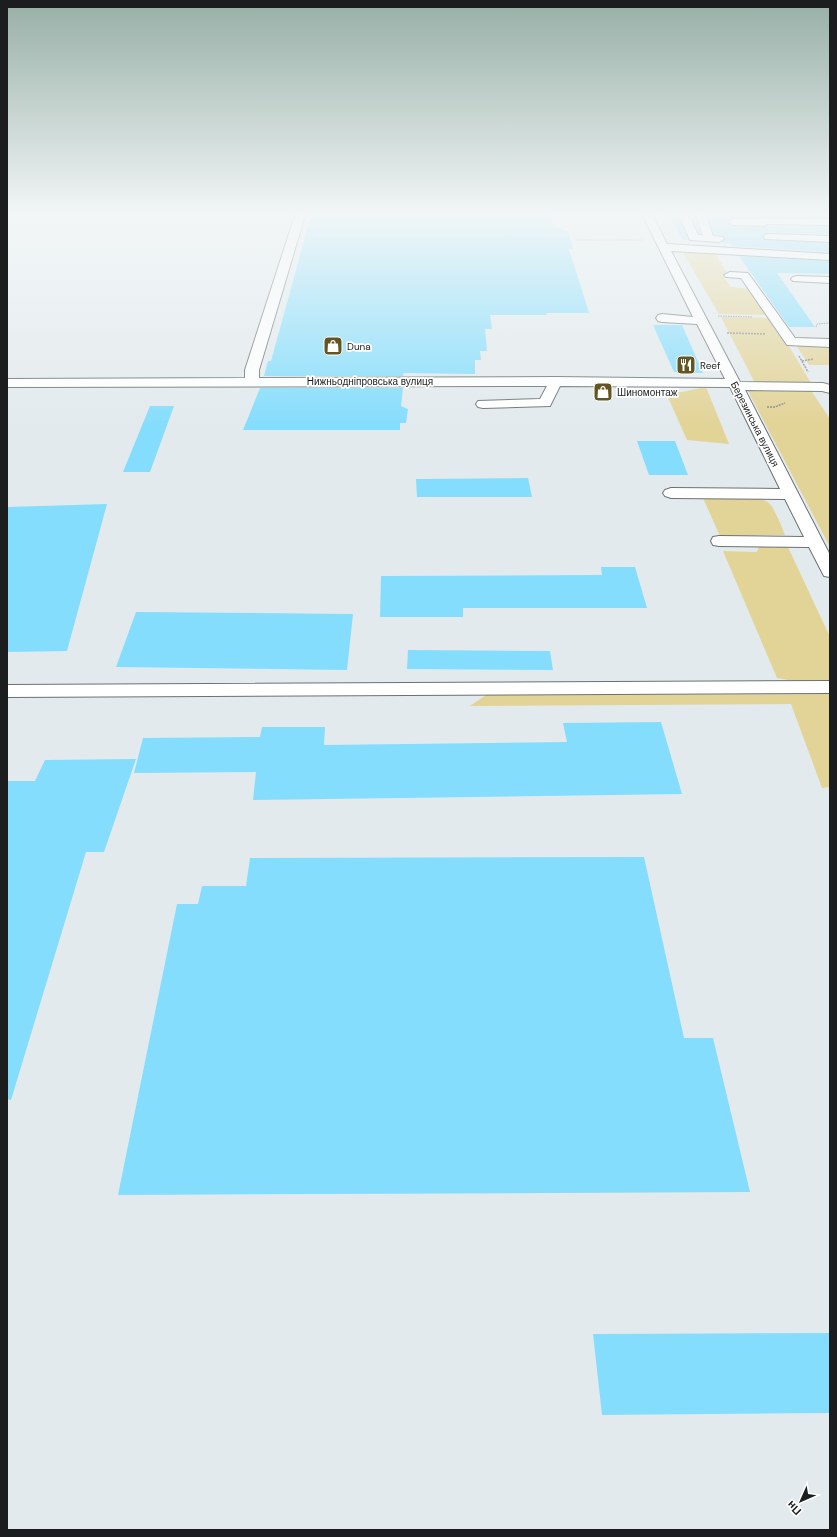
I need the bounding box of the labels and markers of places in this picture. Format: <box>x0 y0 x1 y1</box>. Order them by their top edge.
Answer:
shop icon: Duna <box>322 335 344 357</box>
place label: Duna <box>347 340 371 353</box>
restaurant icon: Reef <box>675 354 697 376</box>
place label: Reef <box>700 359 721 372</box>
shop icon: Шиномонтаж <box>592 381 614 403</box>
place label: Шиномонтаж <box>617 386 678 399</box>

